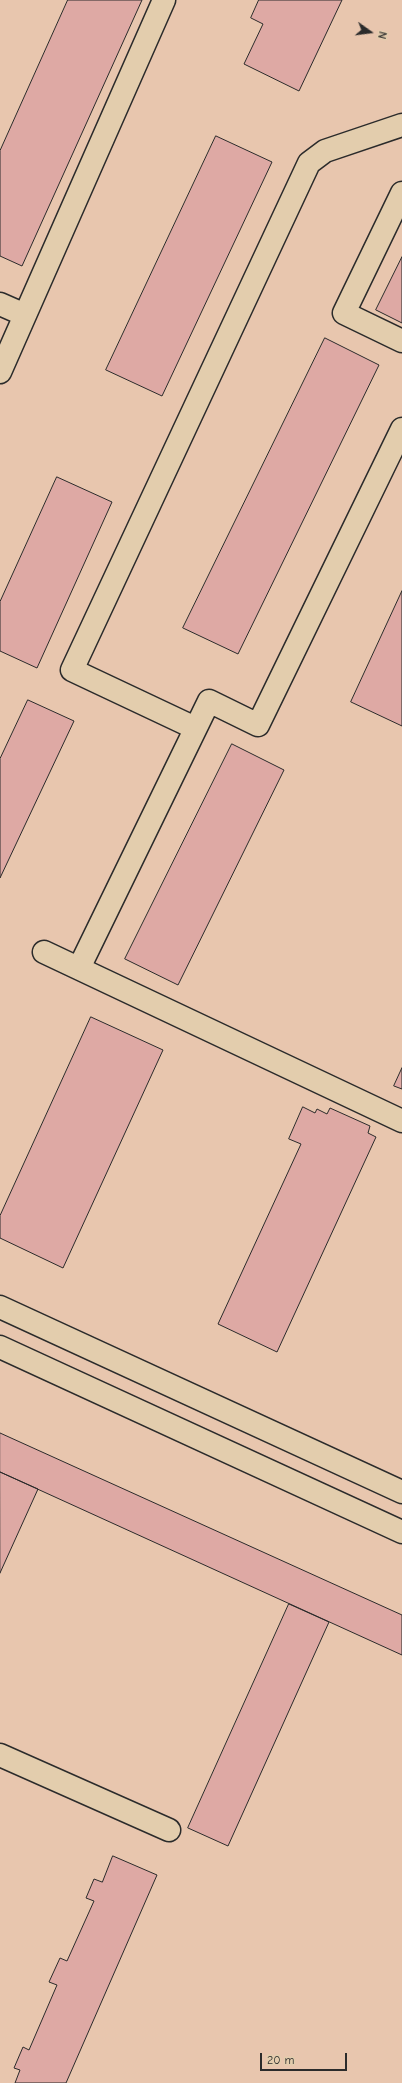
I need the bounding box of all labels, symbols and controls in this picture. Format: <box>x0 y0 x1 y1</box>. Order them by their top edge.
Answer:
north arrow <box>350 12 390 52</box>
text: N <box>375 30 389 40</box>
scale bar <box>262 2045 349 2071</box>
text: 20 m <box>267 2053 295 2067</box>

